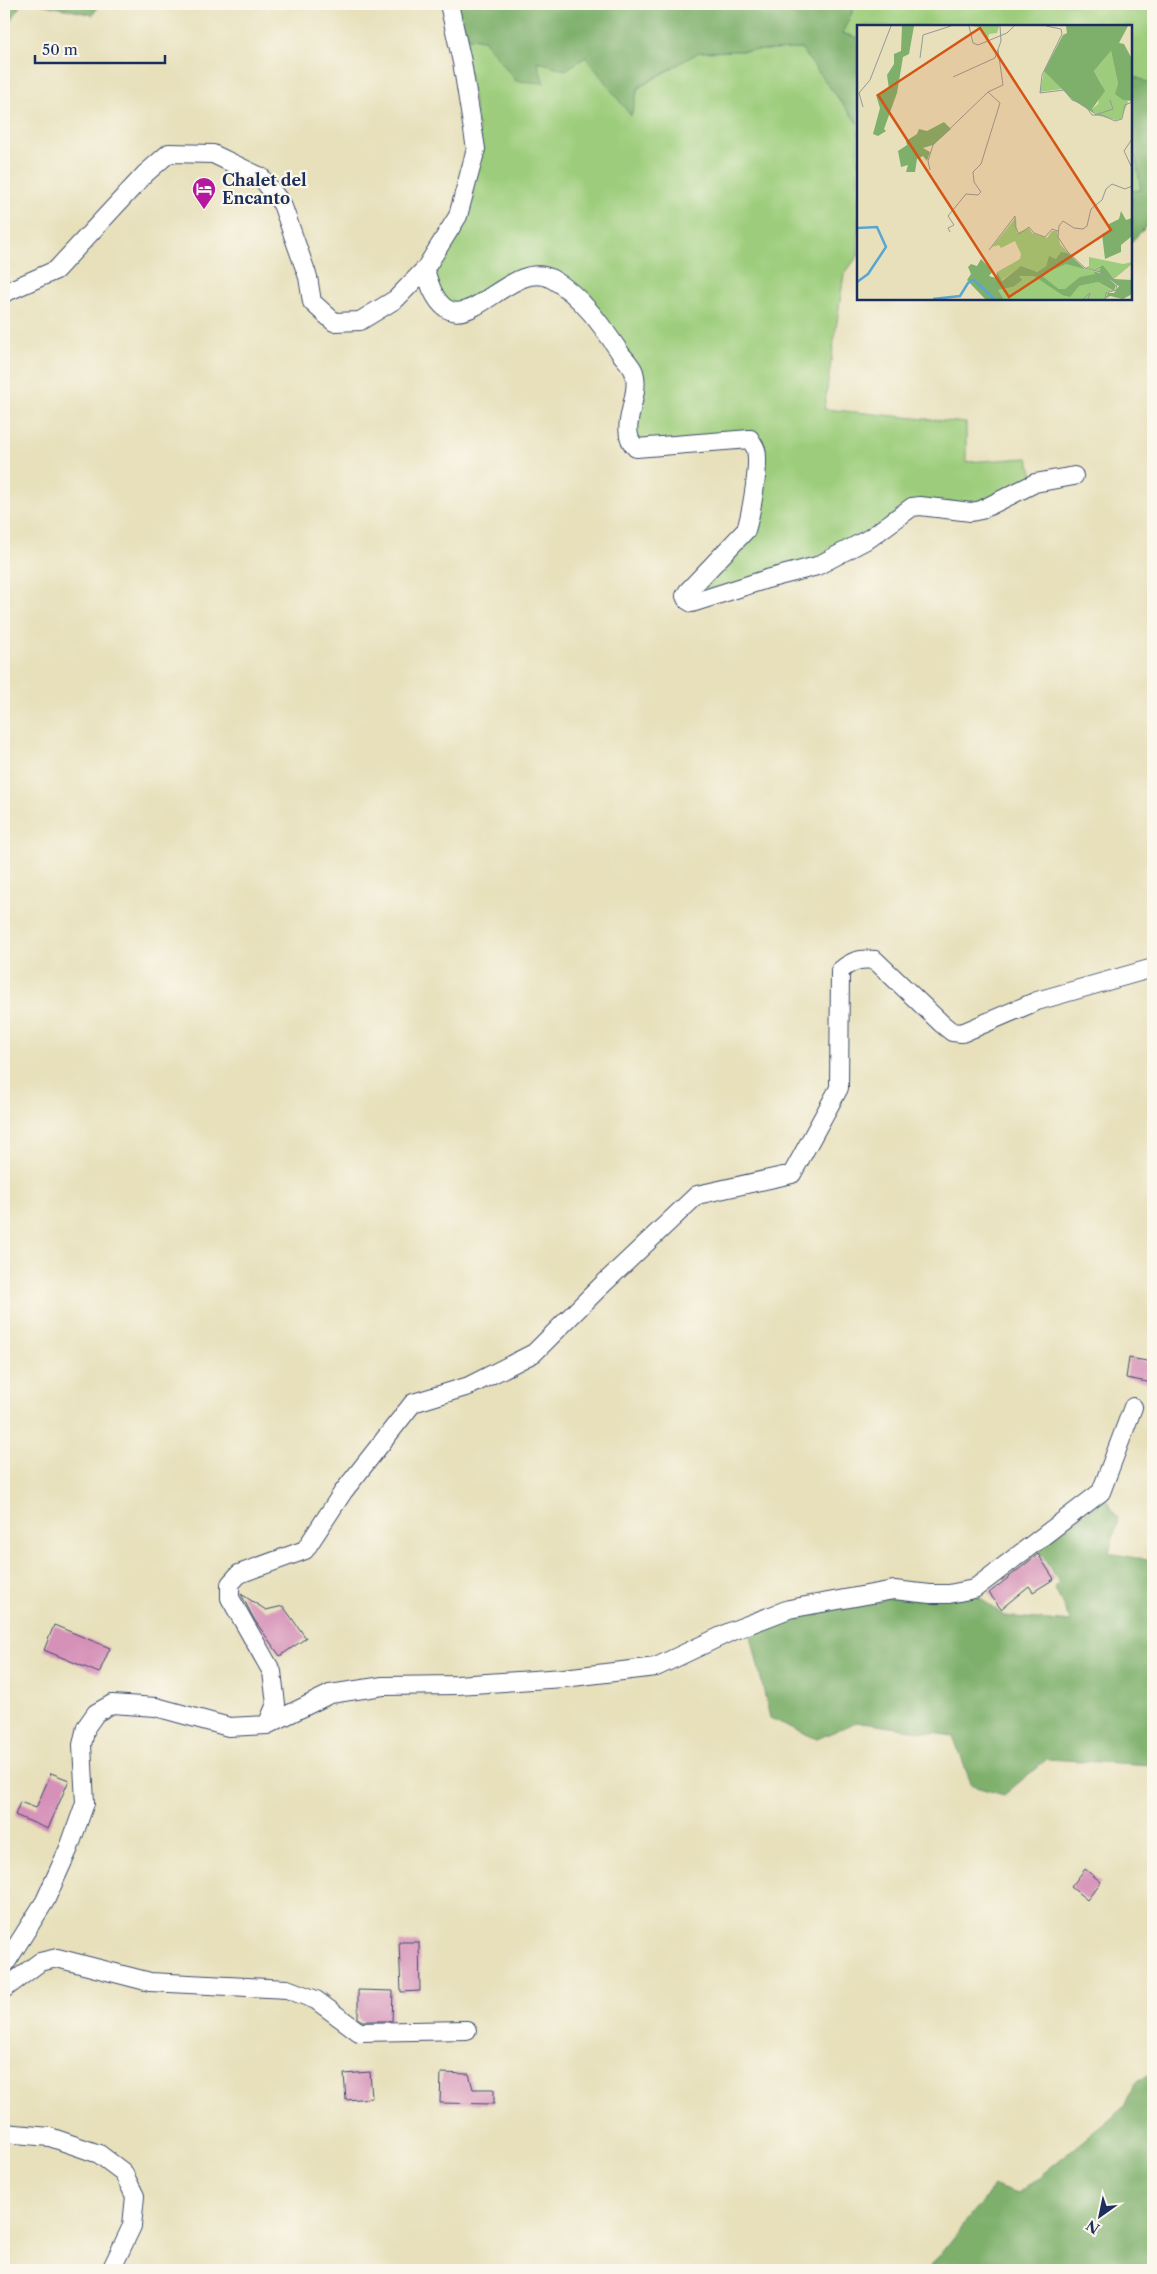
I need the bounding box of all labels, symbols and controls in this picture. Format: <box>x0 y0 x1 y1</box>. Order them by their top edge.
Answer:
inset map <box>857 25 1132 300</box>
scale bar <box>35 32 165 64</box>
text: 50 m <box>42 40 78 59</box>
place label: Chalet del Encanto <box>222 170 307 208</box>
hotel icon: Chalet del Encanto <box>191 176 217 210</box>
north arrow <box>1074 2192 1124 2242</box>
text: N <box>1083 2216 1103 2238</box>

